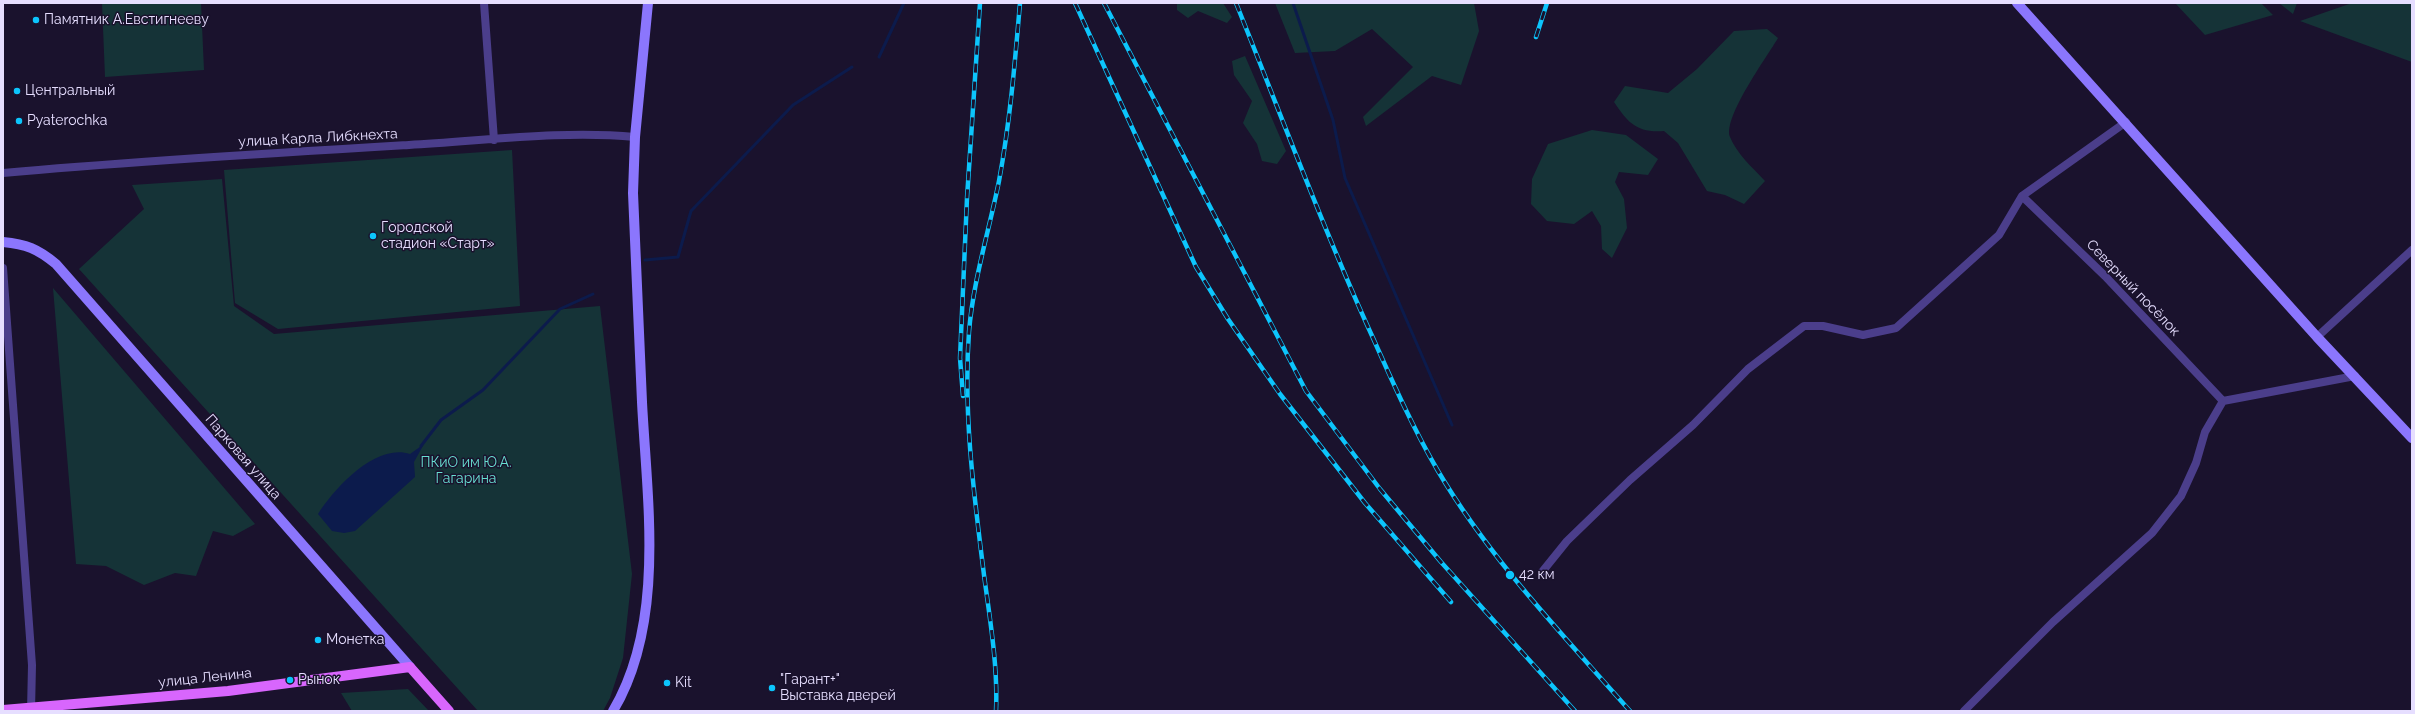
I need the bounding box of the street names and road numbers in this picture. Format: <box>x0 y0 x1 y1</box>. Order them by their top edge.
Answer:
street label: улица Карла Либкнехта <box>238 125 398 151</box>
street label: Северный посёлок <box>2083 236 2183 340</box>
street label: Парковая улица <box>202 411 284 503</box>
street label: улица Ленина <box>157 665 253 691</box>

